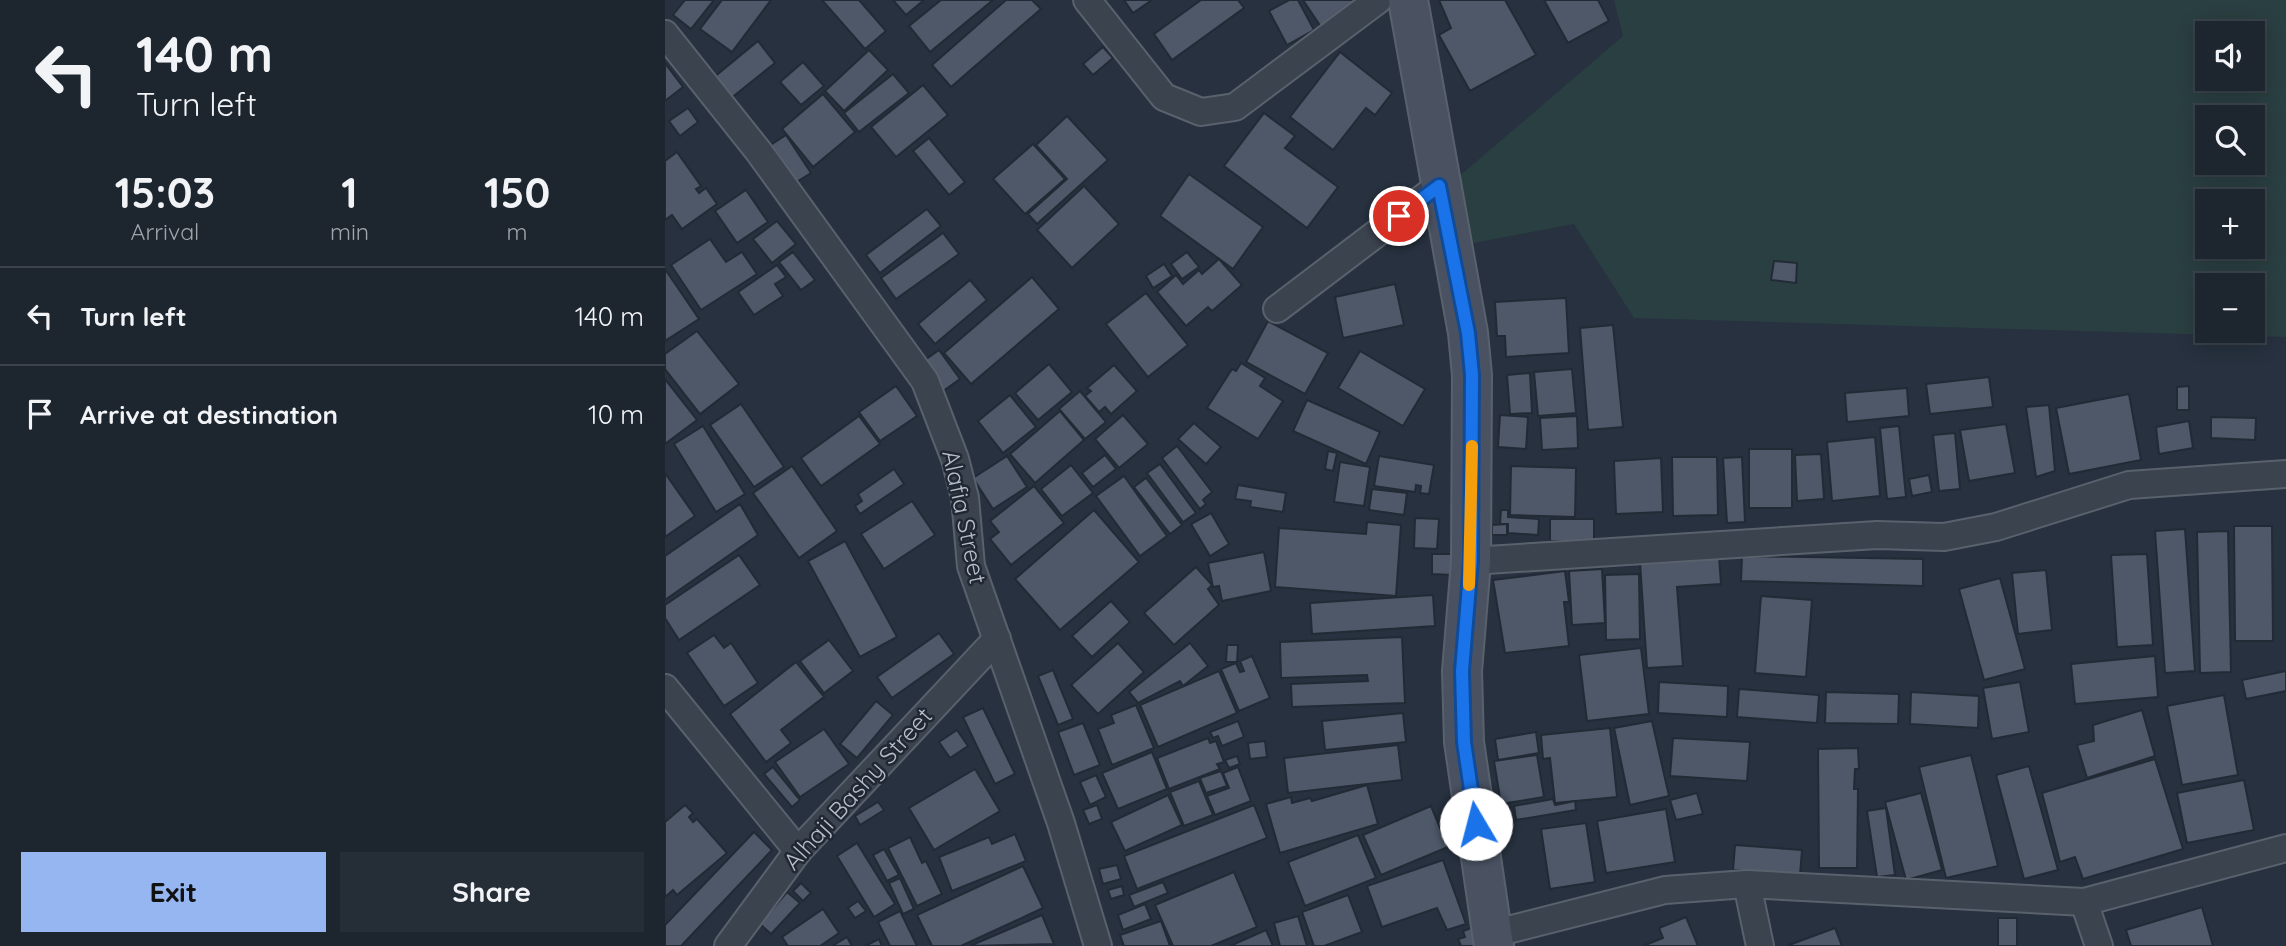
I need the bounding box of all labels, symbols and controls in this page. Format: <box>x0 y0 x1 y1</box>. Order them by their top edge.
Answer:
map controls <box>2195 21 2265 343</box>
button: sound <box>2195 21 2265 91</box>
text: 140 m <box>136 23 273 84</box>
icon: left <box>21 28 112 119</box>
text: Turn left <box>136 84 257 124</box>
button: search <box>2195 105 2265 175</box>
text: 15:03 <box>115 166 215 219</box>
text: 1 <box>341 166 358 219</box>
text: 150 <box>484 166 550 219</box>
pin <box>1369 186 1429 246</box>
button: + <box>2195 189 2265 259</box>
icon: arrive <box>1380 197 1418 235</box>
text: Arrival <box>131 217 199 246</box>
text: min <box>330 217 369 246</box>
text: m <box>507 217 528 246</box>
button: − <box>2195 273 2265 343</box>
icon: left <box>21 297 59 335</box>
text: Turn left <box>80 300 187 333</box>
text: 140 m <box>575 300 644 333</box>
icon: arrive <box>21 395 59 433</box>
text: Arrive at destination <box>80 398 338 431</box>
text: 10 m <box>588 398 644 431</box>
street label: Alafia Street <box>936 447 994 586</box>
street label: Alhaji Bashy Street <box>776 701 938 876</box>
position arrow <box>1439 787 1513 861</box>
button: Exit <box>21 852 326 932</box>
button: Share <box>340 852 644 932</box>

